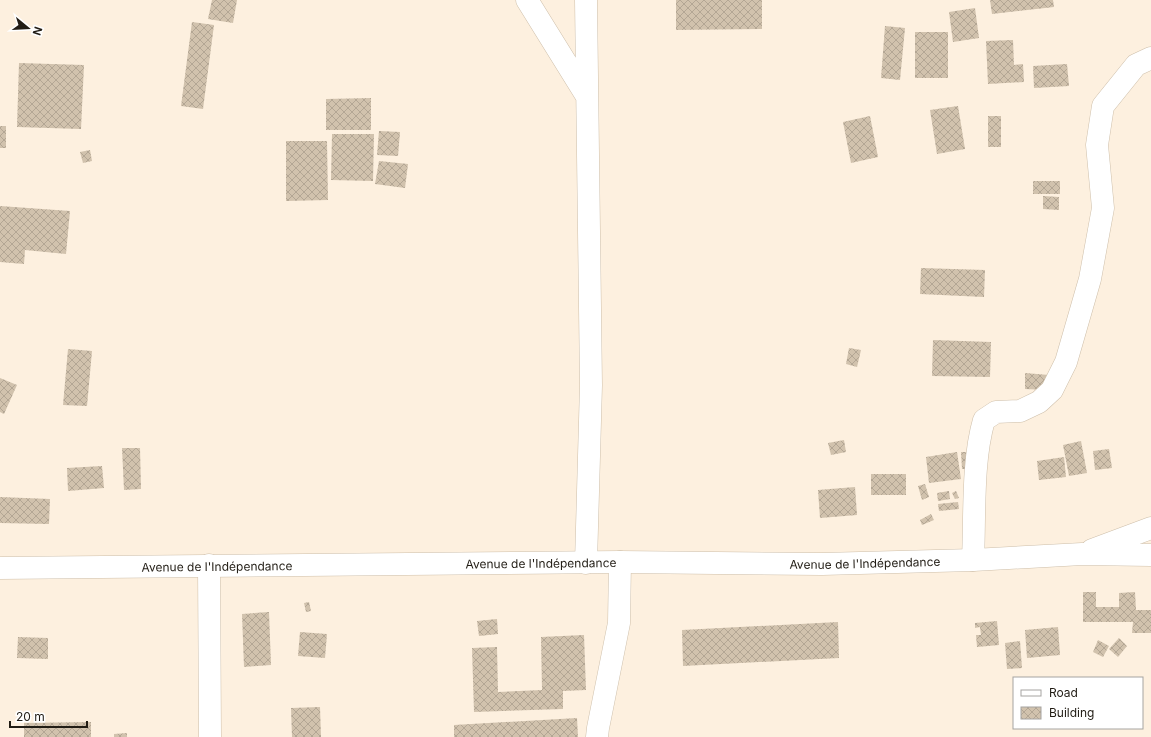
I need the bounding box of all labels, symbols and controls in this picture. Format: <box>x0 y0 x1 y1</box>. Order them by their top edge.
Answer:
north arrow <box>8 8 48 48</box>
text: N <box>30 25 45 37</box>
street label: Avenue de l'Indépendance <box>789 553 941 572</box>
street label: Avenue de l'Indépendance <box>465 555 617 571</box>
street label: Avenue de l'Indépendance <box>141 558 293 574</box>
legend <box>1013 677 1143 729</box>
text: Road <box>1049 685 1078 700</box>
scale bar <box>10 703 87 729</box>
text: Building <box>1049 705 1094 720</box>
text: 20 m <box>16 709 45 724</box>

